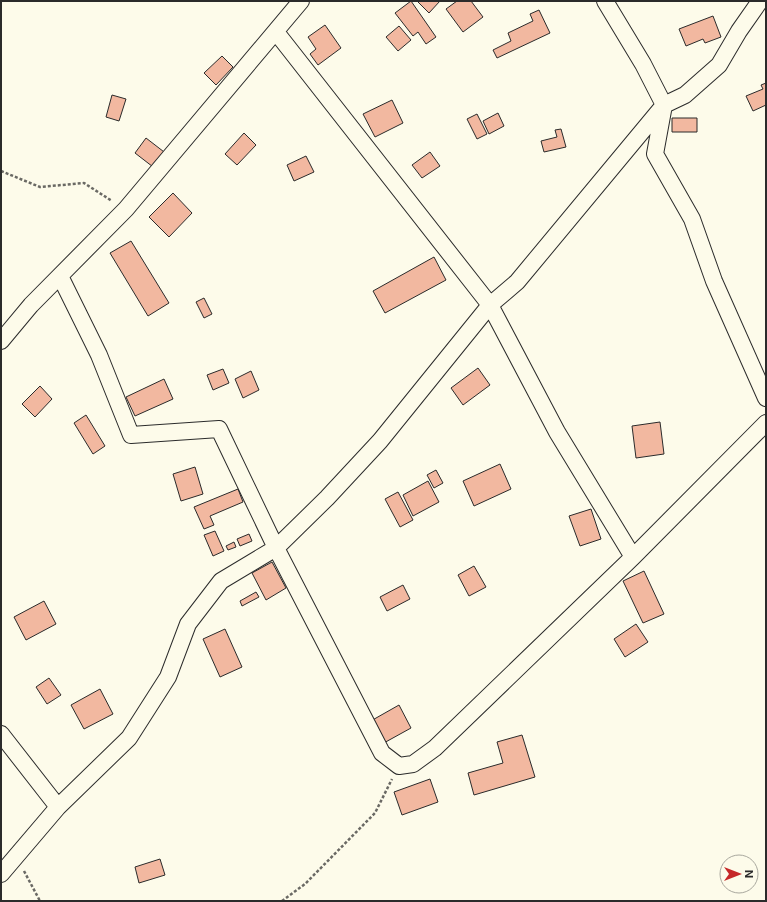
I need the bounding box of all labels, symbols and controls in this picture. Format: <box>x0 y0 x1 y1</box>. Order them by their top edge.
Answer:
north arrow <box>719 854 759 894</box>
text: N <box>742 870 756 878</box>

